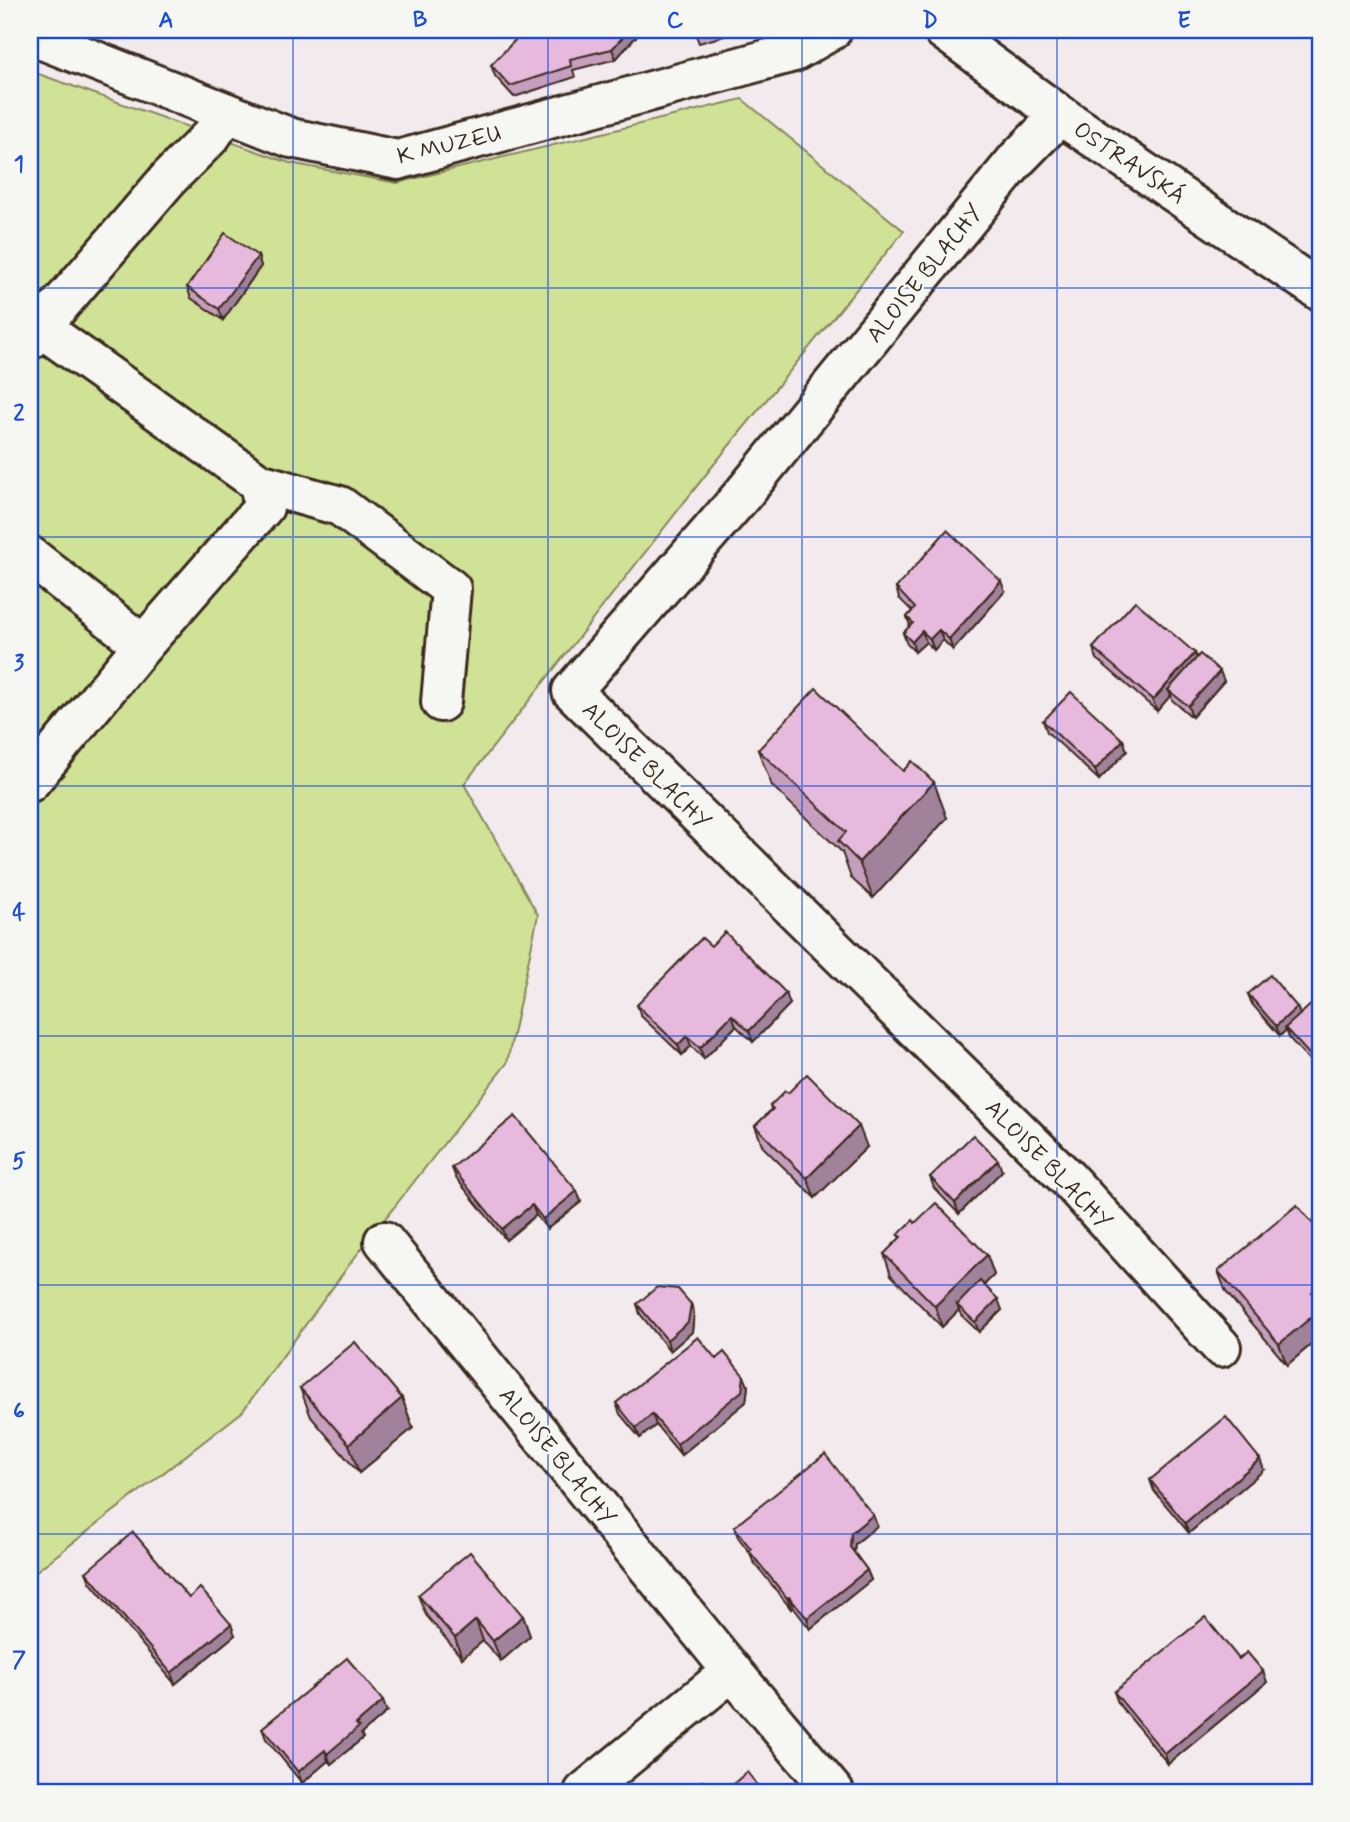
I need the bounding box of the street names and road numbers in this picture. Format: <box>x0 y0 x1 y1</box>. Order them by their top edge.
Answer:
street label: OSTRAVSKÁ <box>1067 115 1191 212</box>
street label: K MUZEU <box>395 119 504 172</box>
street label: ALOISE BLACHY <box>860 199 991 350</box>
street label: ALOISE BLACHY <box>575 696 716 837</box>
street label: ALOISE BLACHY <box>978 1094 1117 1237</box>
street label: ALOISE BLACHY <box>491 1382 622 1533</box>

